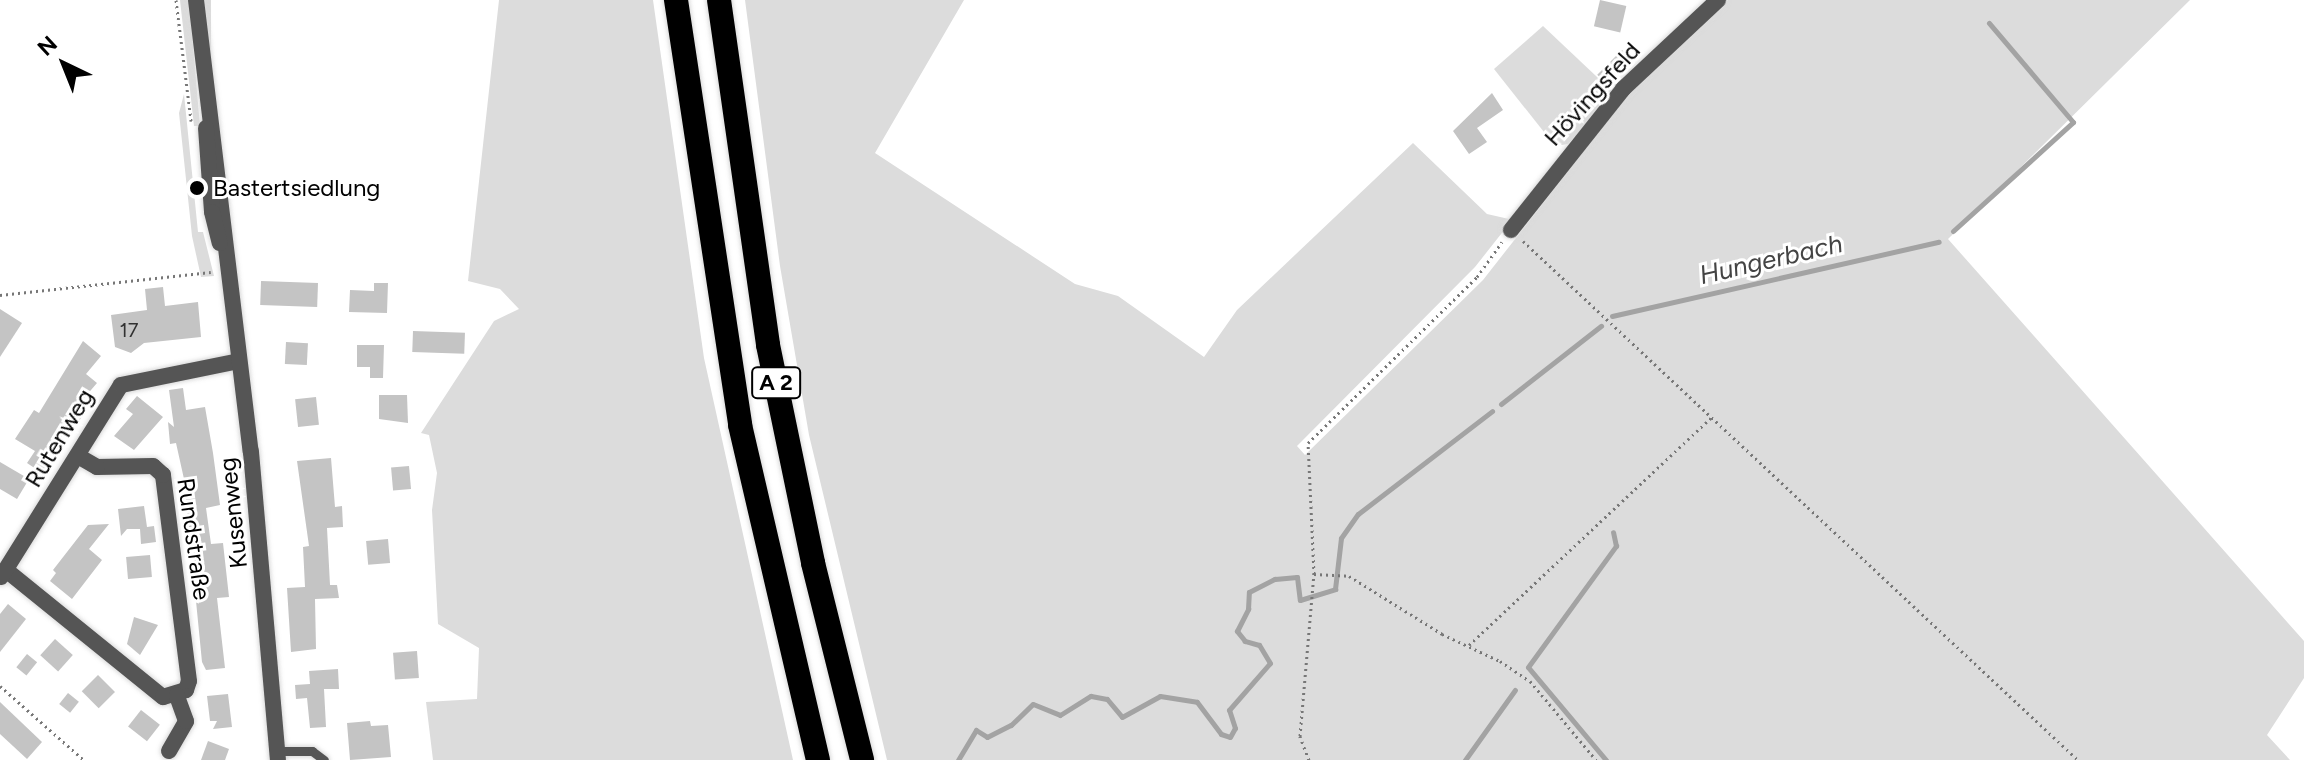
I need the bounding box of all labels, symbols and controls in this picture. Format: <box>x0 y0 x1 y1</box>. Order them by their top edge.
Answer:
north arrow <box>24 24 104 104</box>
text: N <box>32 30 63 62</box>
street label: Hövingsfeld <box>1538 36 1646 152</box>
place label: Bastertsiedlung <box>213 174 380 202</box>
marker: Bastertsiedlung <box>188 179 206 197</box>
water label: Hungerbach <box>1696 228 1846 292</box>
house number: 17 <box>120 318 138 342</box>
road number: A 2 <box>750 365 802 401</box>
street label: Rutenweg <box>18 384 100 492</box>
street label: Kusenweg <box>213 456 253 570</box>
street label: Rundstraße <box>171 476 217 602</box>

